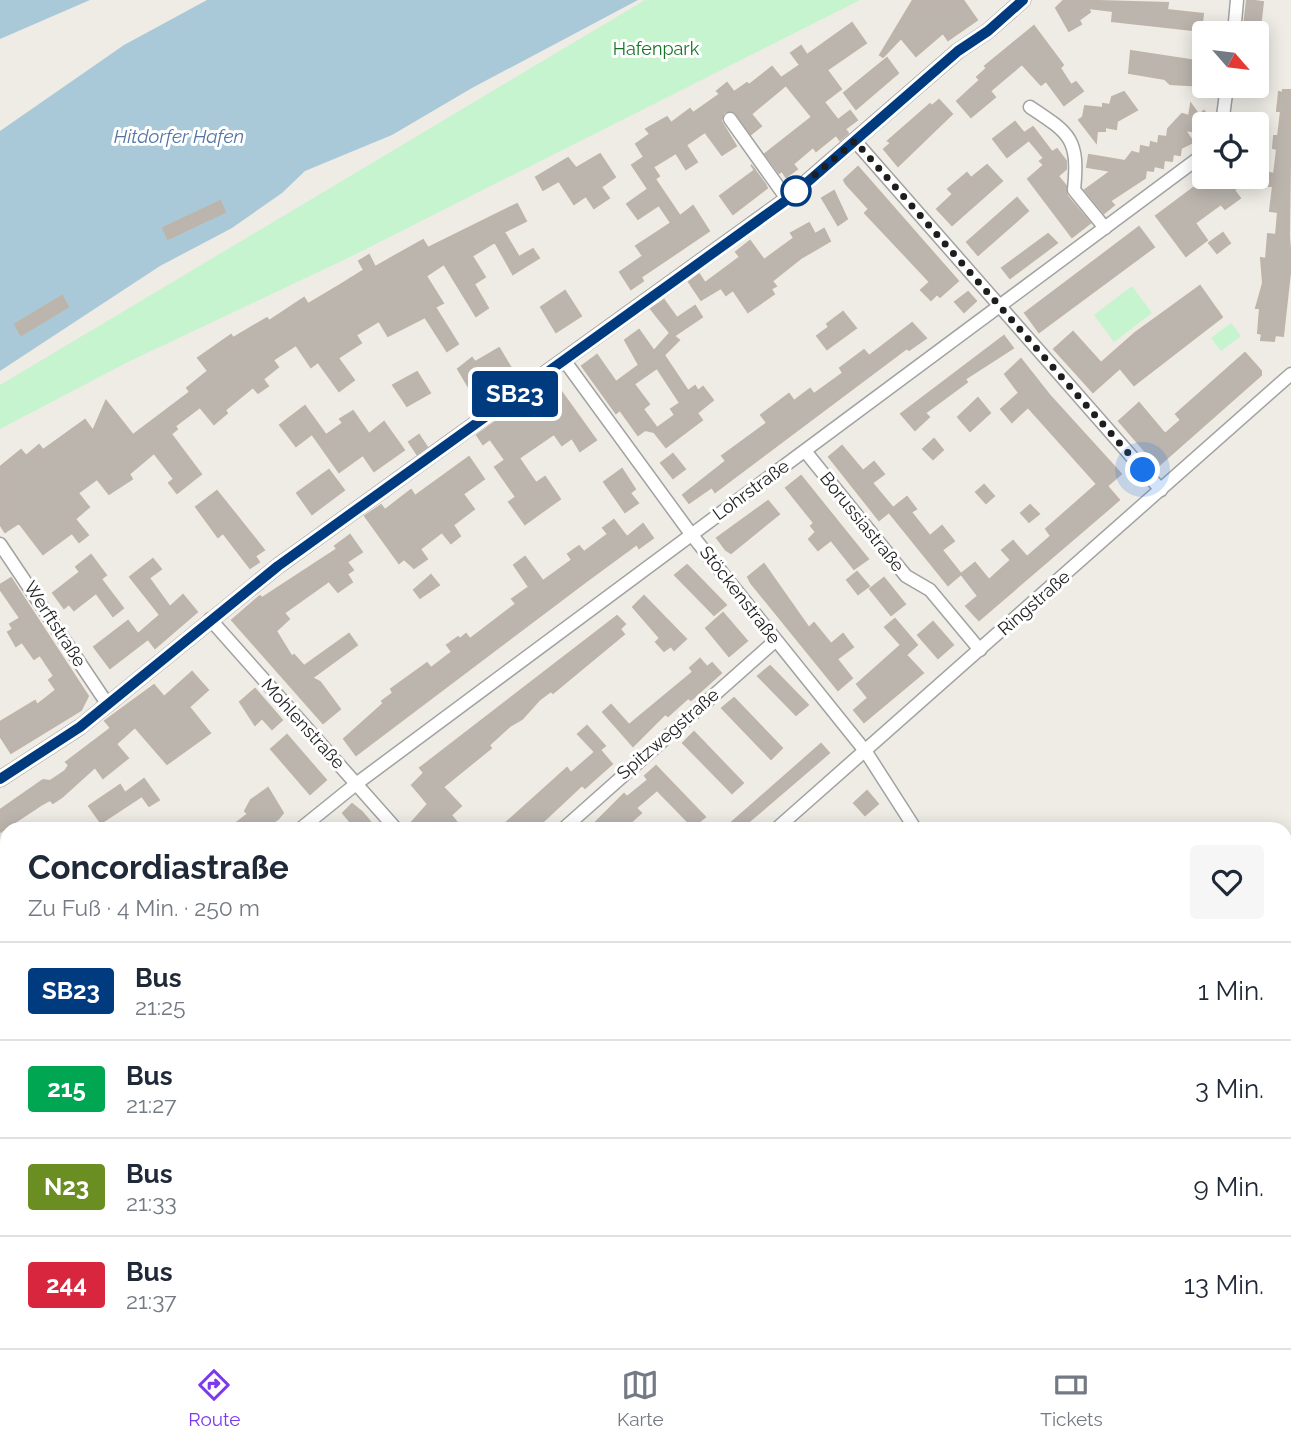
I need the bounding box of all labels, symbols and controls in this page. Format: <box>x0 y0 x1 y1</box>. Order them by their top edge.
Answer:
north arrow <box>1192 21 1269 98</box>
map controls <box>1192 21 1269 189</box>
park label: Hafenpark <box>613 38 700 59</box>
button: locate <box>1192 112 1269 189</box>
water label: Hitdorfer Hafen <box>114 125 244 147</box>
unlabelled marker <box>781 176 811 206</box>
line badge: SB23 <box>466 371 564 417</box>
text: SB23 <box>486 379 544 408</box>
your location <box>1125 452 1160 487</box>
street label: Lohrstraße <box>708 455 793 524</box>
street label: Borussiastraße <box>816 468 909 576</box>
street label: Stöckenstraße <box>696 541 785 648</box>
street label: Ringstraße <box>993 565 1074 640</box>
street label: Werftstraße <box>20 577 91 671</box>
street label: Mohlenstraße <box>257 674 350 773</box>
street label: Spitzwegstraße <box>612 683 723 784</box>
button: heart <box>1190 845 1264 919</box>
text: Concordiastraße <box>28 848 289 887</box>
text: Zu Fuß · 4 Min. · 250 m <box>28 894 260 921</box>
text: Bus <box>135 963 182 993</box>
text: SB23 <box>42 976 100 1005</box>
text: 1 Min. <box>1198 976 1264 1006</box>
text: 21:25 <box>135 993 186 1020</box>
text: Bus <box>126 1061 173 1091</box>
text: 215 <box>47 1074 86 1103</box>
text: 3 Min. <box>1195 1074 1264 1104</box>
text: 21:27 <box>126 1091 176 1118</box>
text: Bus <box>126 1159 173 1189</box>
text: N23 <box>44 1172 89 1201</box>
text: 9 Min. <box>1194 1172 1264 1202</box>
text: 21:33 <box>126 1189 177 1216</box>
text: Bus <box>126 1257 173 1287</box>
text: 244 <box>46 1270 87 1299</box>
text: 13 Min. <box>1184 1270 1264 1300</box>
text: 21:37 <box>126 1287 177 1314</box>
tab: Route <box>188 1366 240 1430</box>
tab: Karte <box>617 1366 664 1430</box>
tab: Tickets <box>1040 1366 1103 1430</box>

